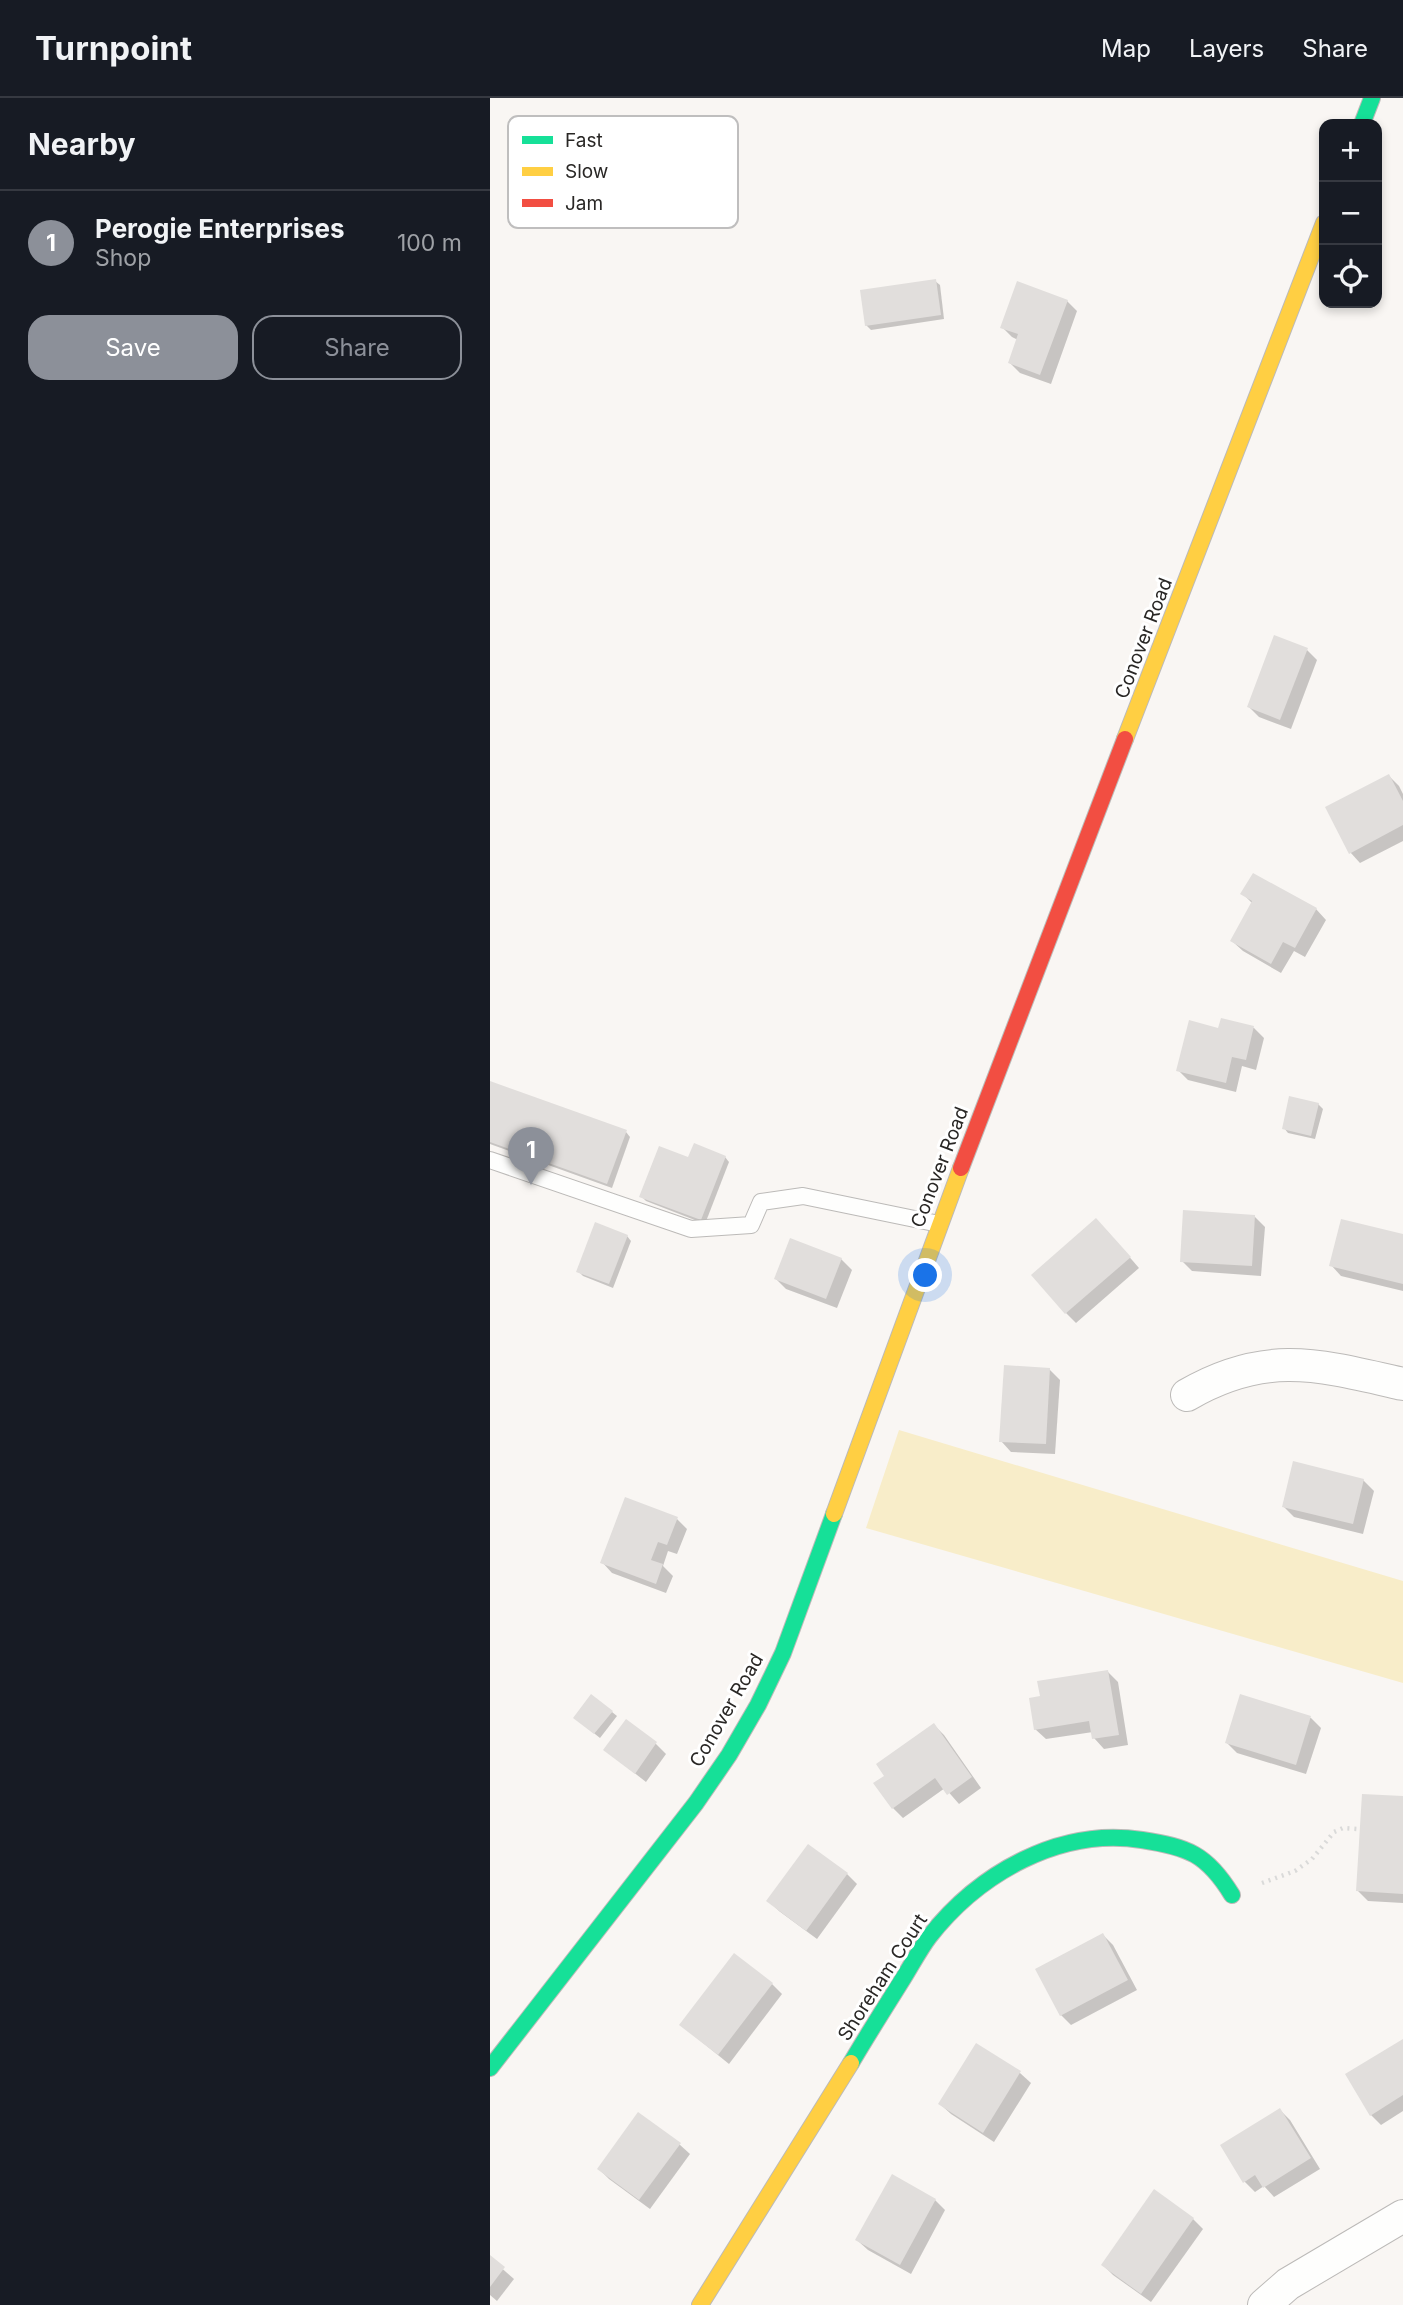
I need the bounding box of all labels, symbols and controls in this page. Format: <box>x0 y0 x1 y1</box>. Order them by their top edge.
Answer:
text: Turnpoint <box>35 28 192 68</box>
text: Map <box>1101 34 1151 63</box>
text: Layers <box>1189 34 1264 63</box>
text: Share <box>1302 34 1368 63</box>
legend <box>508 116 738 228</box>
map controls <box>1319 119 1382 308</box>
button: + <box>1319 119 1382 182</box>
text: Nearby <box>28 126 136 162</box>
text: Fast <box>565 129 603 152</box>
text: Slow <box>565 160 608 183</box>
button: − <box>1319 182 1382 245</box>
text: Jam <box>565 192 603 215</box>
text: Perogie Enterprises <box>95 213 344 244</box>
text: 1 <box>46 229 56 257</box>
text: 100 m <box>397 229 462 257</box>
text: Shop <box>95 244 151 272</box>
button: locate <box>1319 245 1382 308</box>
button: Save <box>28 315 238 380</box>
button: Share <box>252 315 462 380</box>
street label: Conover Road <box>1110 575 1177 702</box>
street label: Conover Road <box>906 1104 973 1231</box>
pin: 1 <box>508 1127 554 1185</box>
your location <box>908 1258 942 1292</box>
street label: Conover Road <box>685 1649 768 1771</box>
street label: Shoreham Court <box>833 1909 932 2045</box>

